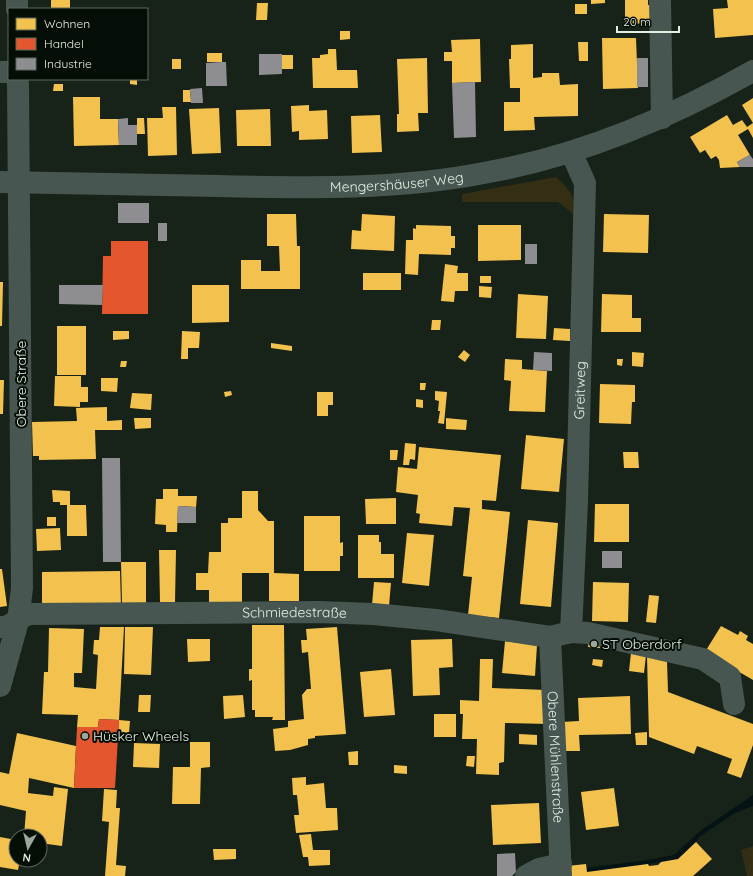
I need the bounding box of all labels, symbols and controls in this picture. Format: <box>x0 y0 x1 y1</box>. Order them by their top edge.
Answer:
legend <box>8 8 148 80</box>
scale bar <box>617 8 679 34</box>
text: 20 m <box>623 14 651 29</box>
text: Wohnen <box>44 16 90 31</box>
text: Handel <box>44 36 84 51</box>
text: Industrie <box>44 56 92 71</box>
street label: Mengershäuser Weg <box>330 168 465 196</box>
street label: Obere Straße <box>12 341 30 427</box>
street label: Greitweg <box>570 361 590 419</box>
street label: Schmiedestraße <box>242 603 347 622</box>
place label: ST Oberdorf <box>602 635 682 653</box>
marker: ST Oberdorf <box>589 639 599 649</box>
street label: Obere Mühlenstraße <box>543 691 568 823</box>
place label: Hüsker Wheels <box>93 727 189 745</box>
marker: Hüsker Wheels <box>80 731 90 741</box>
north arrow <box>8 828 48 868</box>
text: N <box>22 850 32 865</box>

